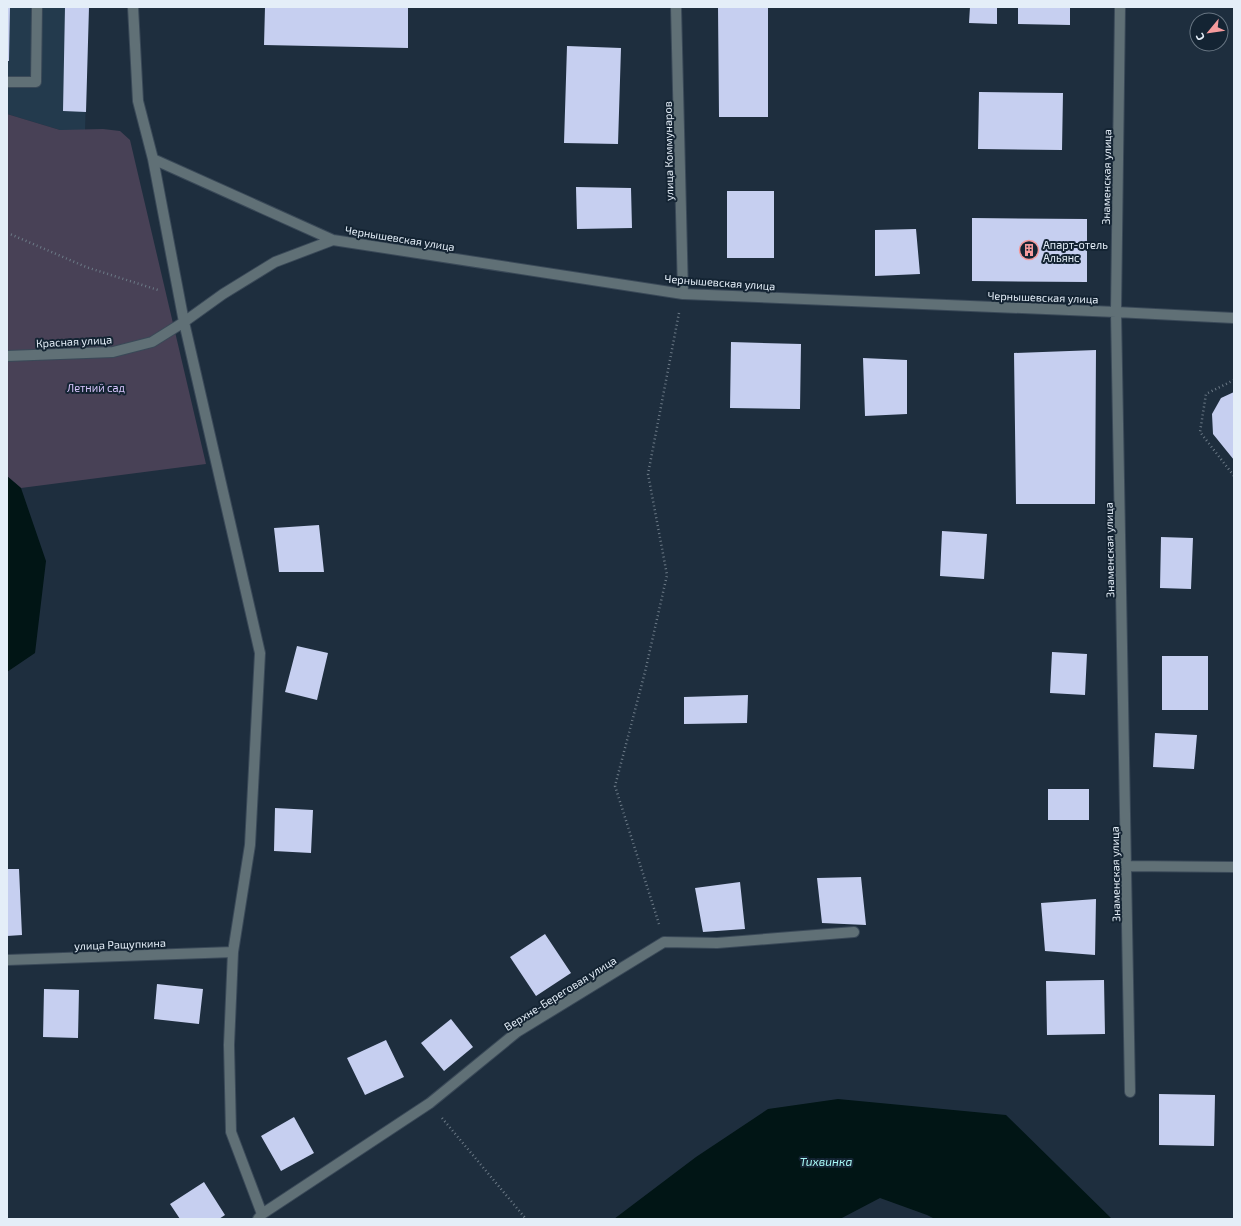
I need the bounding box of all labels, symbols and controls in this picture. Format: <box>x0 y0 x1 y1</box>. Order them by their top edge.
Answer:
north arrow <box>1189 12 1229 52</box>
text: С <box>1192 31 1207 43</box>
street label: улица Коммунаров <box>661 101 676 201</box>
street label: Знаменская улица <box>1099 129 1114 225</box>
street label: Чернышевская улица <box>344 223 456 254</box>
place label: Апарт-отель Альянс <box>1043 238 1108 264</box>
building icon: Апарт-отель Альянс <box>1018 239 1040 261</box>
street label: Чернышевская улица <box>664 272 776 293</box>
street label: Чернышевская улица <box>987 289 1099 306</box>
street label: Красная улица <box>36 333 112 350</box>
park label: Летний сад <box>67 381 126 394</box>
street label: Знаменская улица <box>1102 502 1117 598</box>
street label: Знаменская улица <box>1108 826 1123 922</box>
street label: улица Ращупкина <box>74 936 166 953</box>
street label: Верхне-Береговая улица <box>502 953 619 1034</box>
water label: Тихвинка <box>800 1154 852 1168</box>

